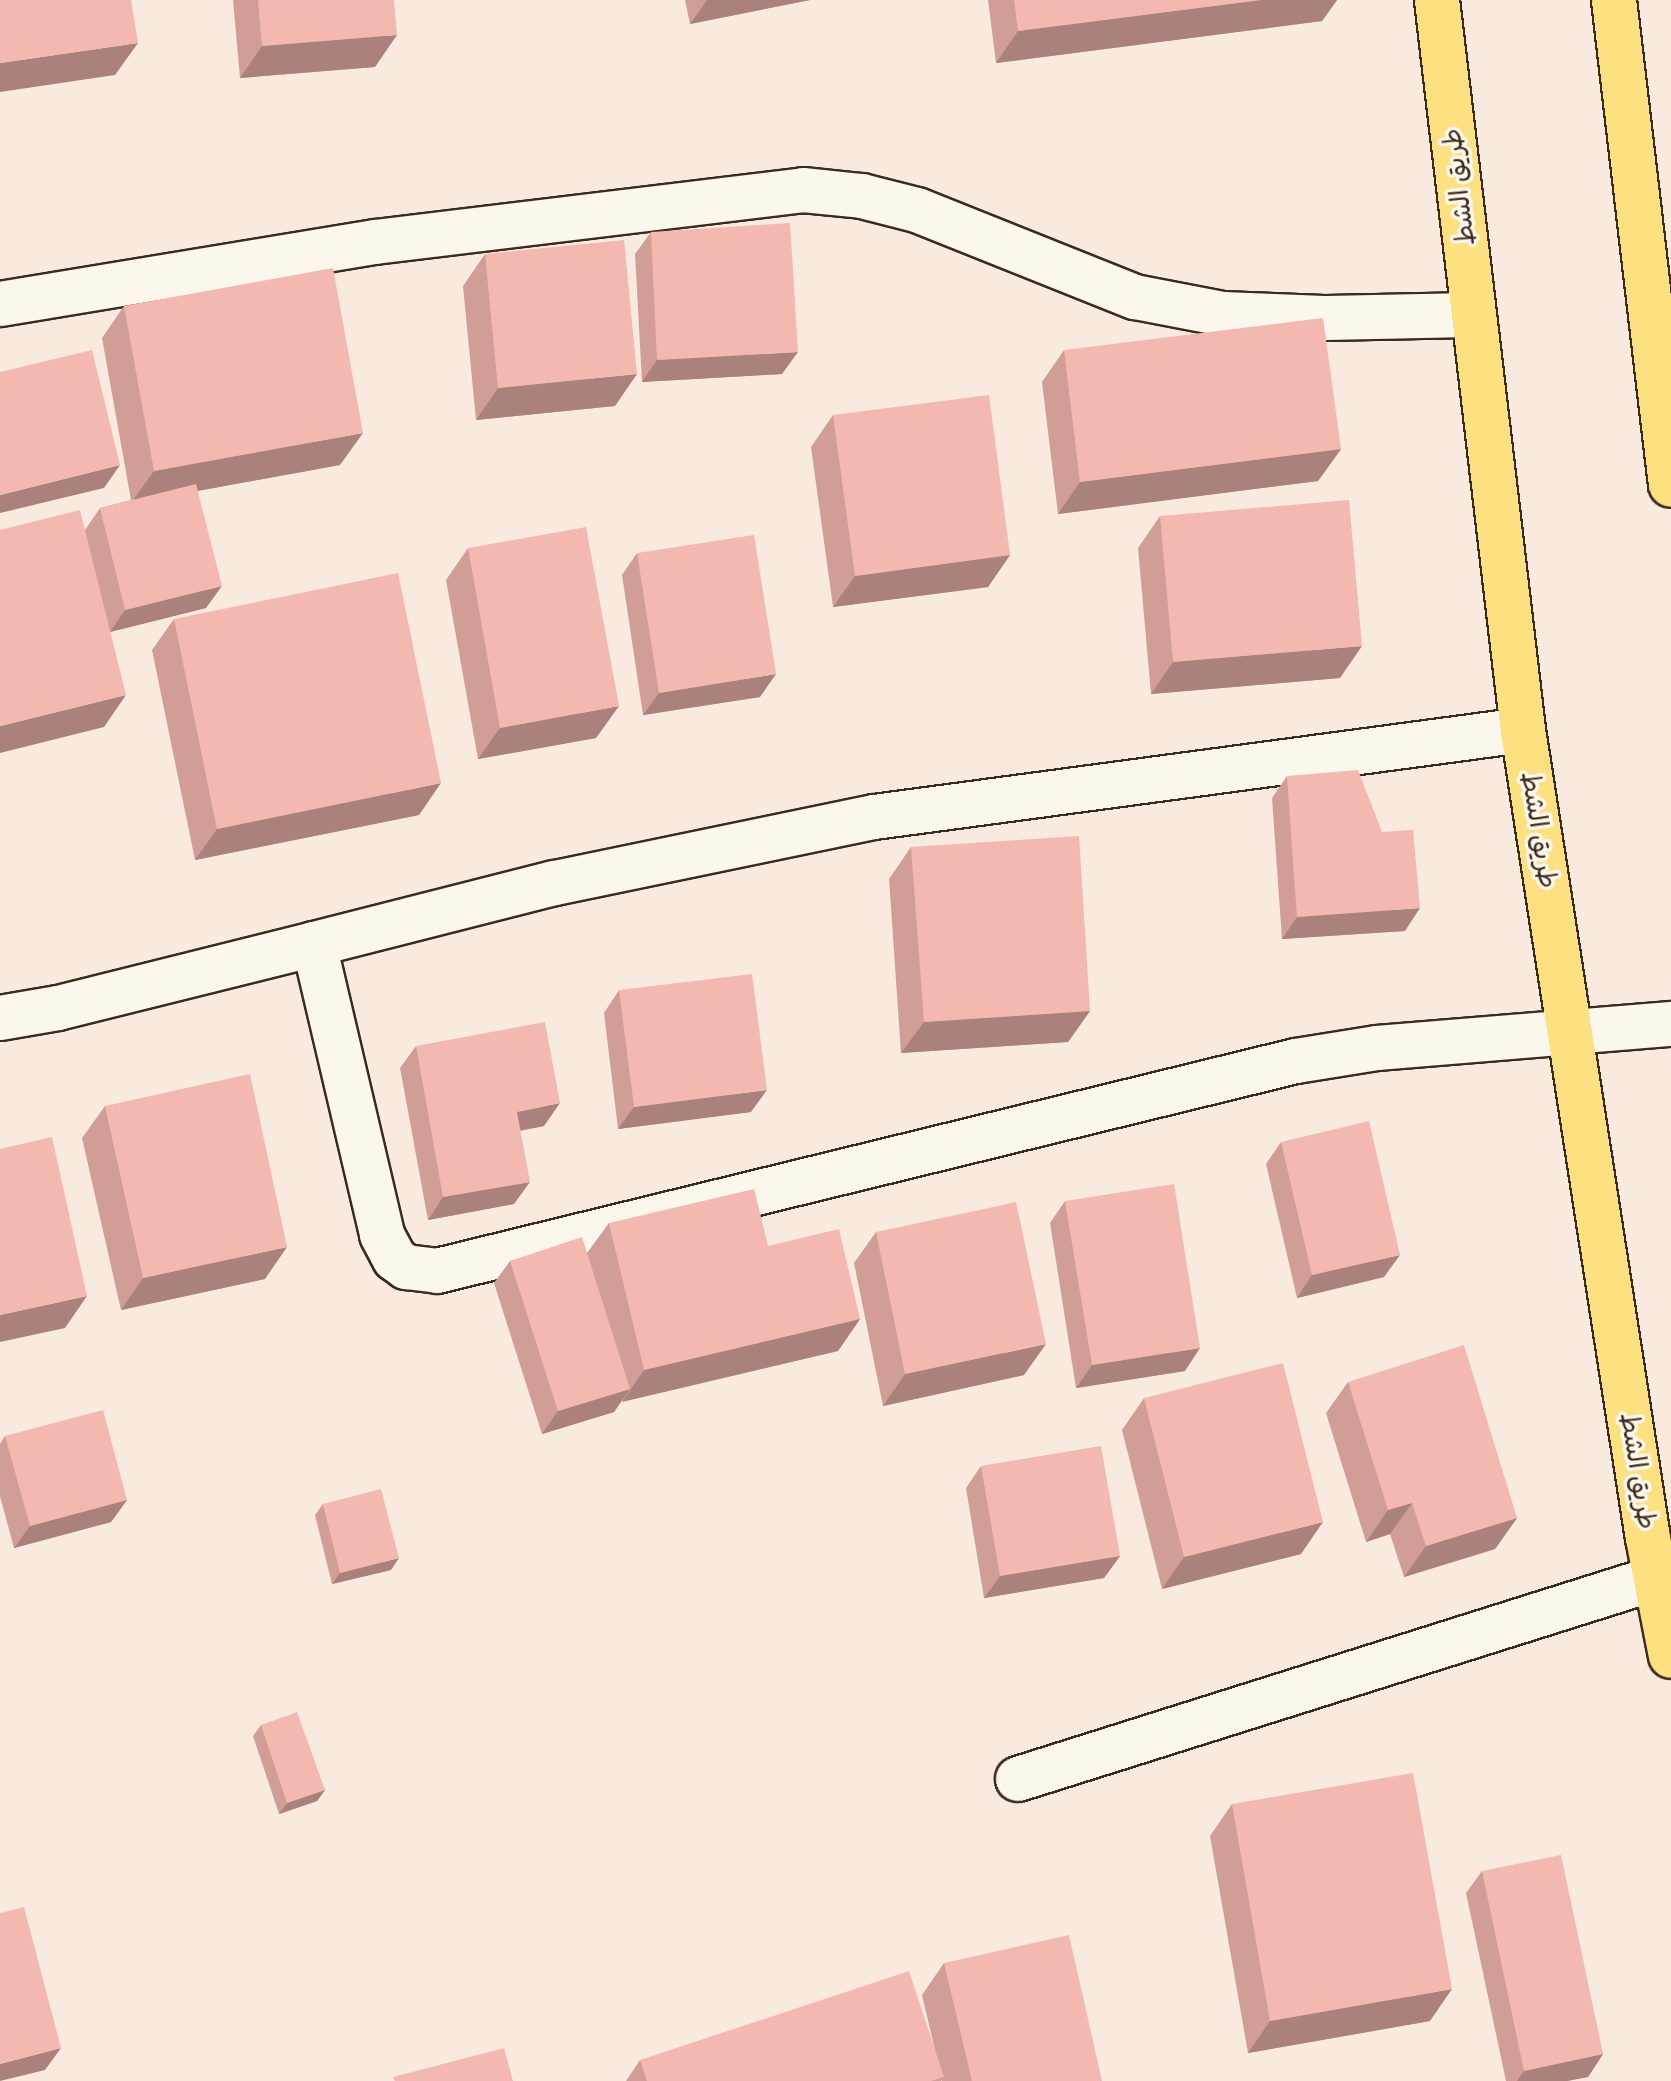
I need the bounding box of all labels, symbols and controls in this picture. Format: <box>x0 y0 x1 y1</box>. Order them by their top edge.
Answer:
street label: طريق الشط <box>1436 127 1482 247</box>
street label: طريق الشط <box>1514 769 1564 891</box>
street label: طريق الشط <box>1613 1410 1663 1532</box>

